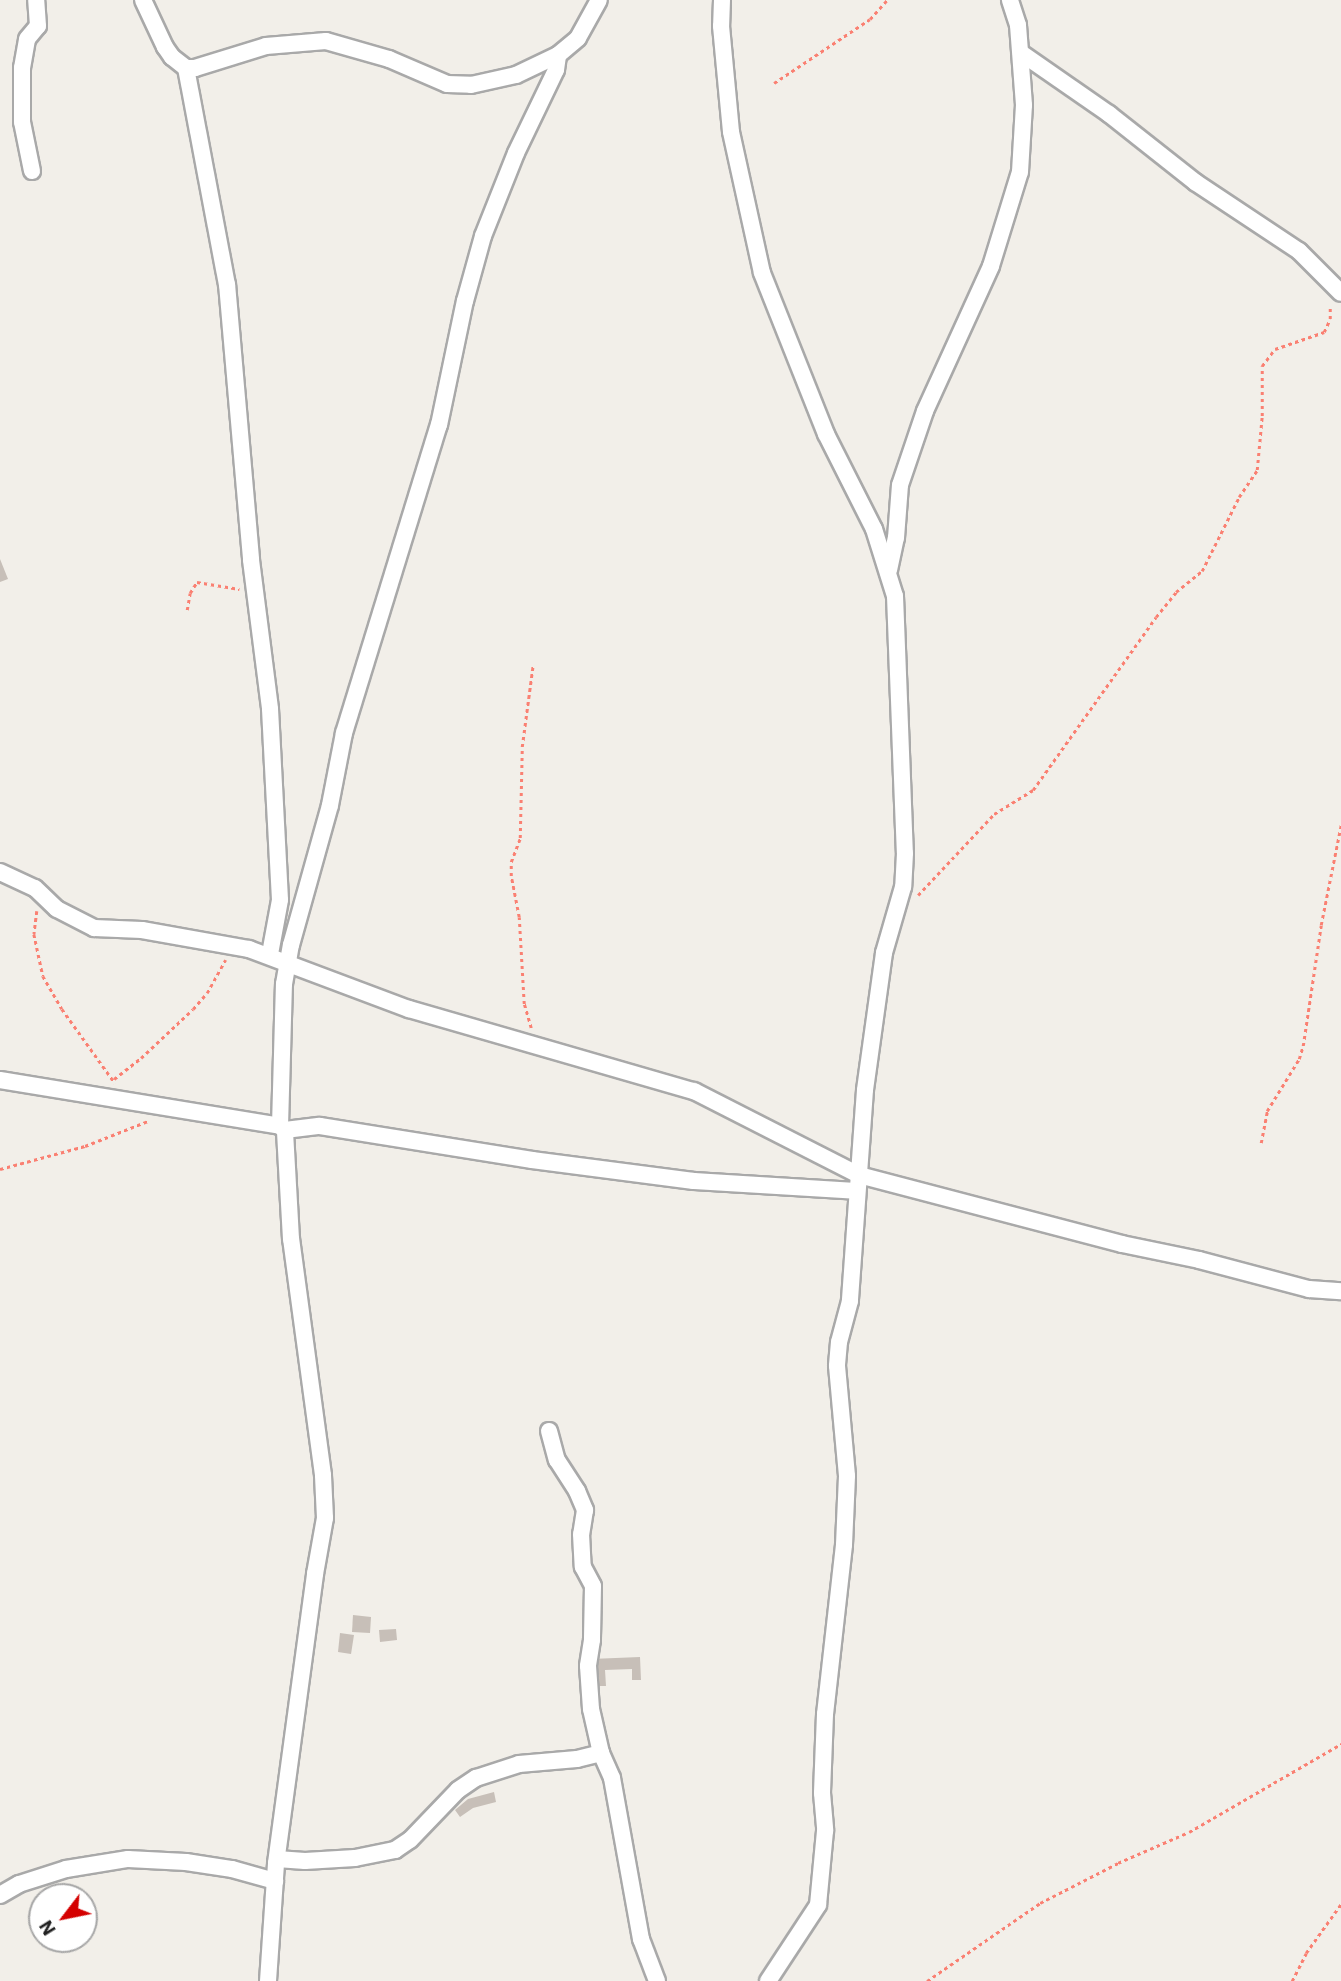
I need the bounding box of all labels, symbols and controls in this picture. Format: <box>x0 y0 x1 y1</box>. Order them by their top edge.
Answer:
north arrow <box>28 1883 98 1953</box>
text: N <box>33 1916 61 1940</box>

